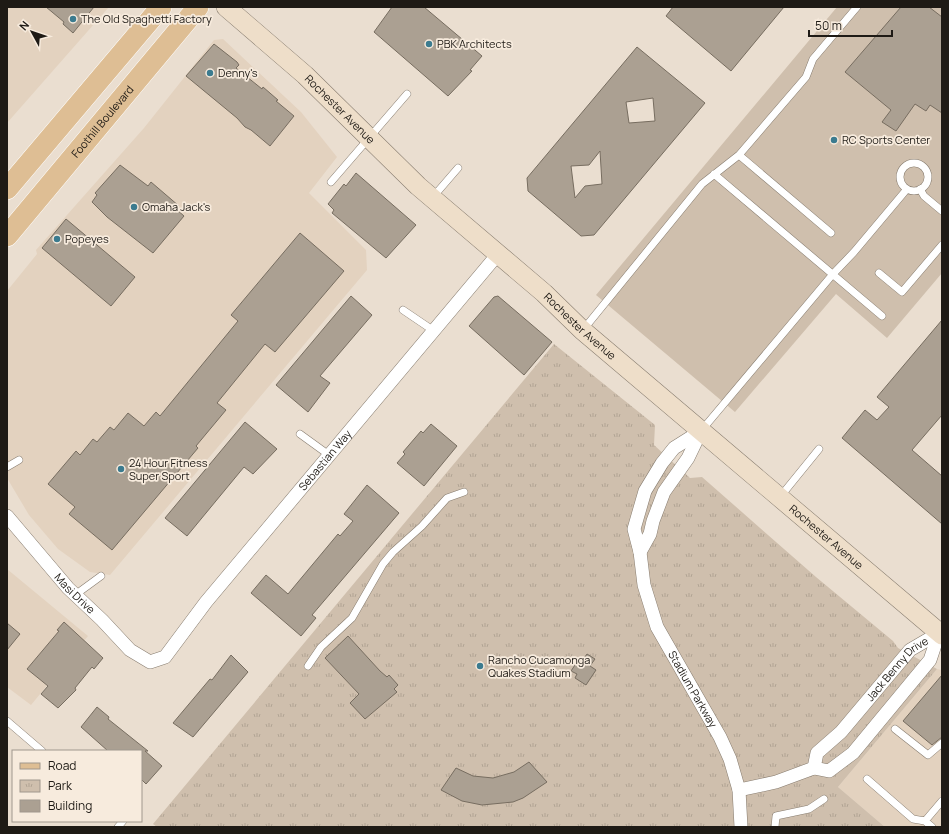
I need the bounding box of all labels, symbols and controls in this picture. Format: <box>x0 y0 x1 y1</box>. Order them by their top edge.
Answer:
place label: The Old Spaghetti Factory <box>81 11 212 26</box>
north arrow <box>12 12 52 52</box>
scale bar <box>809 12 892 38</box>
marker: The Old Spaghetti Factory <box>68 14 78 24</box>
text: N <box>16 17 32 33</box>
text: 50 m <box>815 17 842 34</box>
place label: PBK Architects <box>437 36 512 51</box>
marker: PBK Architects <box>424 39 434 49</box>
place label: Denny's <box>218 65 258 80</box>
marker: Denny's <box>205 68 215 78</box>
street label: Rochester Avenue <box>302 71 379 147</box>
street label: Foothill Boulevard <box>68 82 137 160</box>
place label: RC Sports Center <box>842 132 930 147</box>
marker: RC Sports Center <box>829 135 839 145</box>
place label: Omaha Jack's <box>142 199 210 214</box>
marker: Omaha Jack's <box>129 202 139 212</box>
place label: Popeyes <box>65 231 109 246</box>
marker: Popeyes <box>52 234 62 244</box>
street label: Rochester Avenue <box>541 289 620 363</box>
street label: Sebastian Way <box>295 426 355 493</box>
place label: 24 Hour Fitness Super Sport <box>129 455 208 483</box>
marker: 24 Hour Fitness Super Sport <box>116 464 126 474</box>
street label: Rochester Avenue <box>786 501 867 573</box>
street label: Masi Drive <box>52 570 99 617</box>
street label: Jack Benny Drive <box>862 633 931 704</box>
street label: Stadium Parkway <box>665 648 721 730</box>
place label: Rancho Cucamonga Quakes Stadium <box>488 652 590 680</box>
marker: Rancho Cucamonga Quakes Stadium <box>475 661 485 671</box>
legend <box>12 750 142 822</box>
text: Road <box>48 757 76 774</box>
text: Park <box>48 777 73 794</box>
text: Building <box>48 797 92 814</box>

